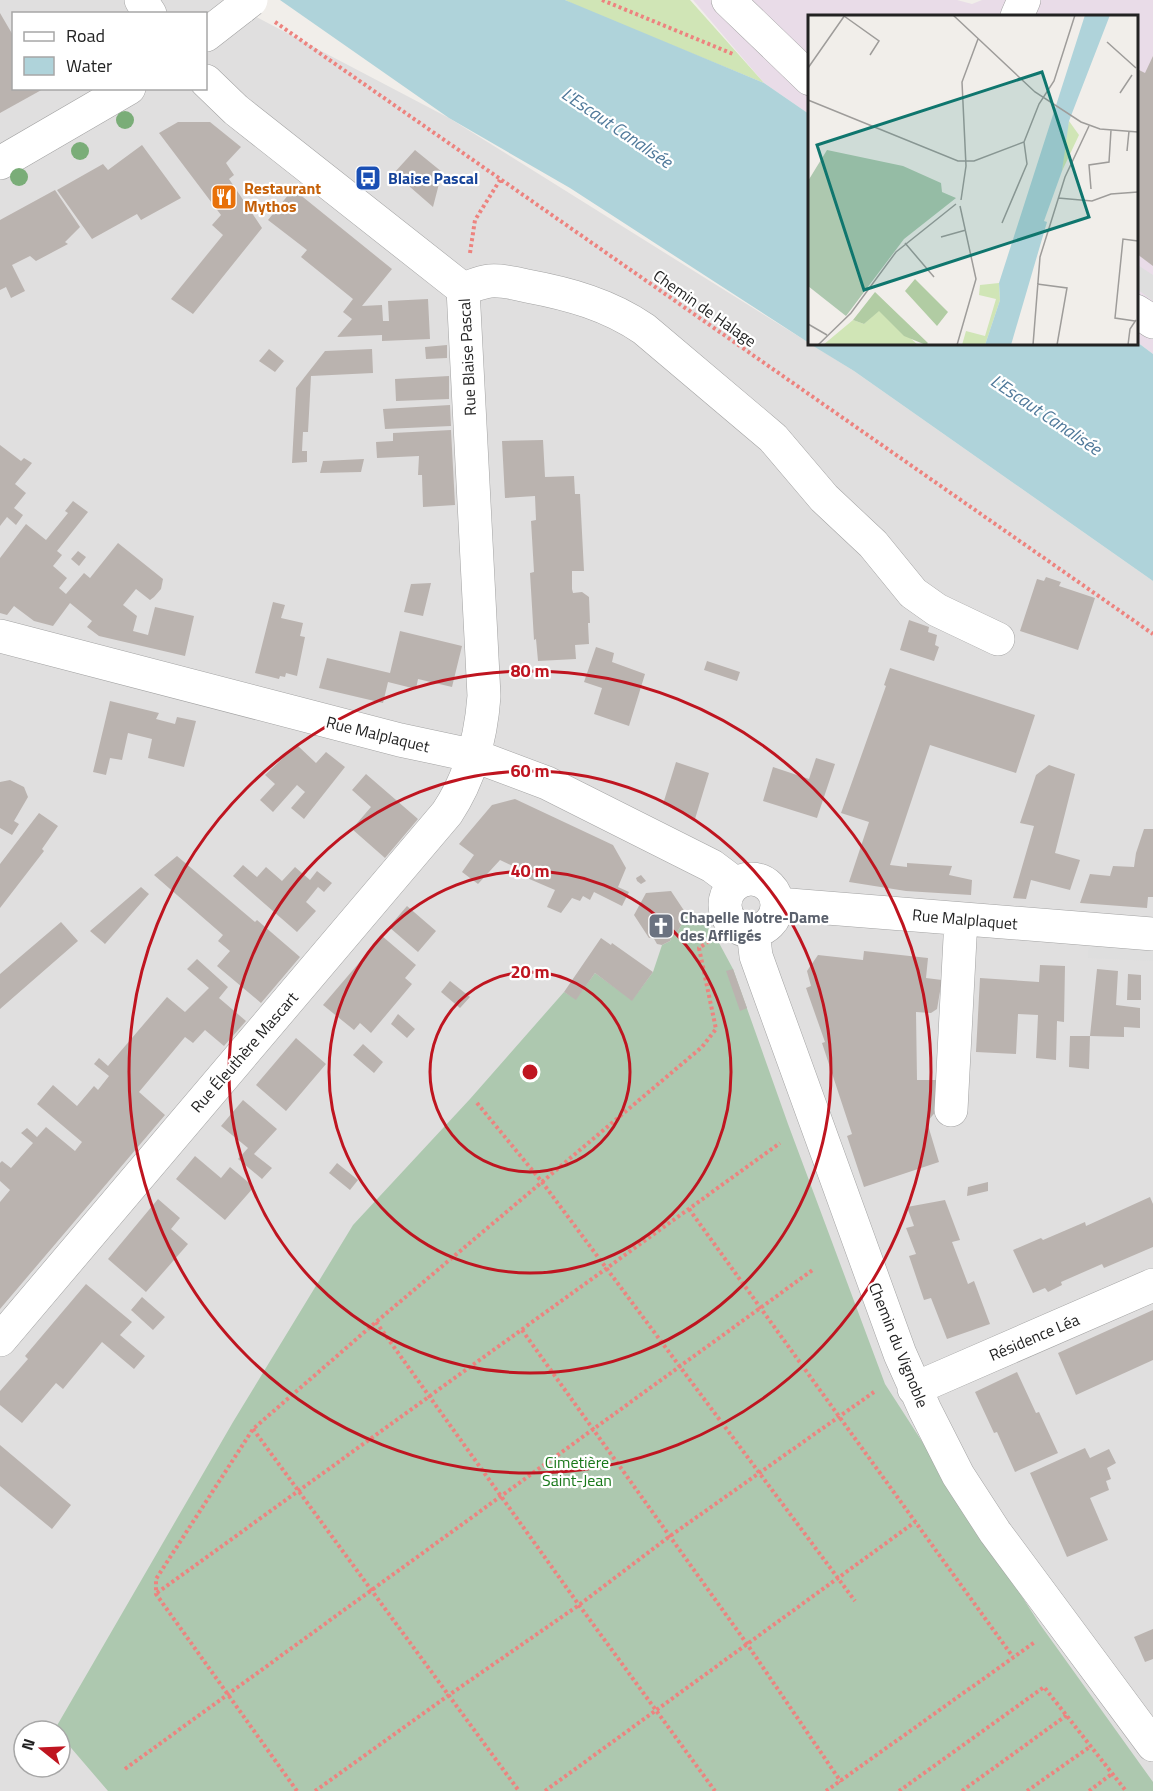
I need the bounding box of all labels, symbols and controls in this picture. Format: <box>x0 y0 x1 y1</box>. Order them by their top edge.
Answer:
legend <box>12 12 207 90</box>
inset map <box>808 15 1138 345</box>
text: Road <box>66 22 105 49</box>
text: Water <box>66 52 112 79</box>
water label: L'Escaut Canalisée <box>556 80 680 176</box>
bus stop icon: Blaise Pascal <box>353 163 383 193</box>
place label: Blaise Pascal <box>388 166 478 190</box>
place label: Restaurant Mythos <box>244 176 321 218</box>
restaurant icon: Restaurant Mythos <box>209 182 239 212</box>
street label: Chemin de Halage <box>648 263 762 353</box>
street label: Rue Blaise Pascal <box>452 298 482 416</box>
water label: L'Escaut Canalisée <box>985 367 1109 463</box>
text: 80 m <box>510 657 550 684</box>
street label: Rue Malplaquet <box>324 710 433 759</box>
text: 60 m <box>510 757 550 784</box>
text: 40 m <box>510 857 550 884</box>
street label: Rue Malplaquet <box>911 902 1019 936</box>
place label: Chapelle Notre-Dame des Affligés <box>680 905 829 947</box>
church icon: Chapelle Notre-Dame des Affligés <box>646 911 676 941</box>
text: 20 m <box>510 958 550 985</box>
street label: Rue Éleuthère Mascart <box>185 986 304 1118</box>
centre of rings <box>520 1062 540 1082</box>
street label: Chemin du Vignoble <box>863 1279 935 1411</box>
street label: Résidence Léa <box>985 1307 1083 1367</box>
park label: Cimetière Saint-Jean <box>542 1450 612 1492</box>
north arrow <box>12 1719 72 1779</box>
text: N <box>15 1735 41 1753</box>

